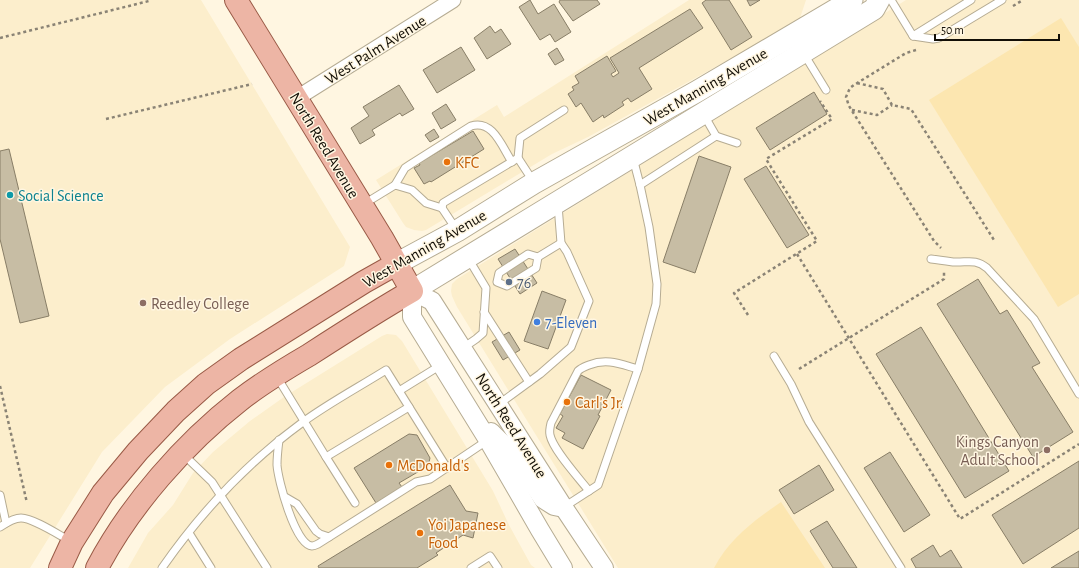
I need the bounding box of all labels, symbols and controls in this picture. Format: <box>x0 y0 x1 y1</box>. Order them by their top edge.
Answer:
street label: West Palm Avenue <box>322 12 429 87</box>
scale bar <box>935 16 1059 42</box>
text: 50 m <box>941 24 964 36</box>
street label: West Manning Avenue <box>641 45 770 129</box>
street label: North Reed Avenue <box>286 90 362 201</box>
place label: KFC <box>455 155 479 171</box>
marker: KFC <box>442 157 452 167</box>
place label: Social Science <box>18 188 104 204</box>
marker: Social Science <box>5 190 15 200</box>
street label: West Manning Avenue <box>360 207 489 291</box>
place label: 76 <box>517 275 531 291</box>
marker: 76 <box>504 277 514 287</box>
place label: Reedley College <box>151 296 249 313</box>
marker: Reedley College <box>138 298 148 308</box>
place label: 7-Eleven <box>545 315 597 331</box>
marker: 7-Eleven <box>532 317 542 327</box>
street label: North Reed Avenue <box>473 370 550 481</box>
place label: Carl's Jr. <box>575 395 623 411</box>
marker: Carl's Jr. <box>562 397 572 407</box>
place label: Kings Canyon Adult School <box>956 434 1039 468</box>
marker: Kings Canyon Adult School <box>1042 445 1052 455</box>
place label: McDonald's <box>397 458 470 474</box>
marker: McDonald's <box>384 460 394 470</box>
place label: Yoi Japanese Food <box>428 517 506 551</box>
marker: Yoi Japanese Food <box>415 528 425 538</box>

